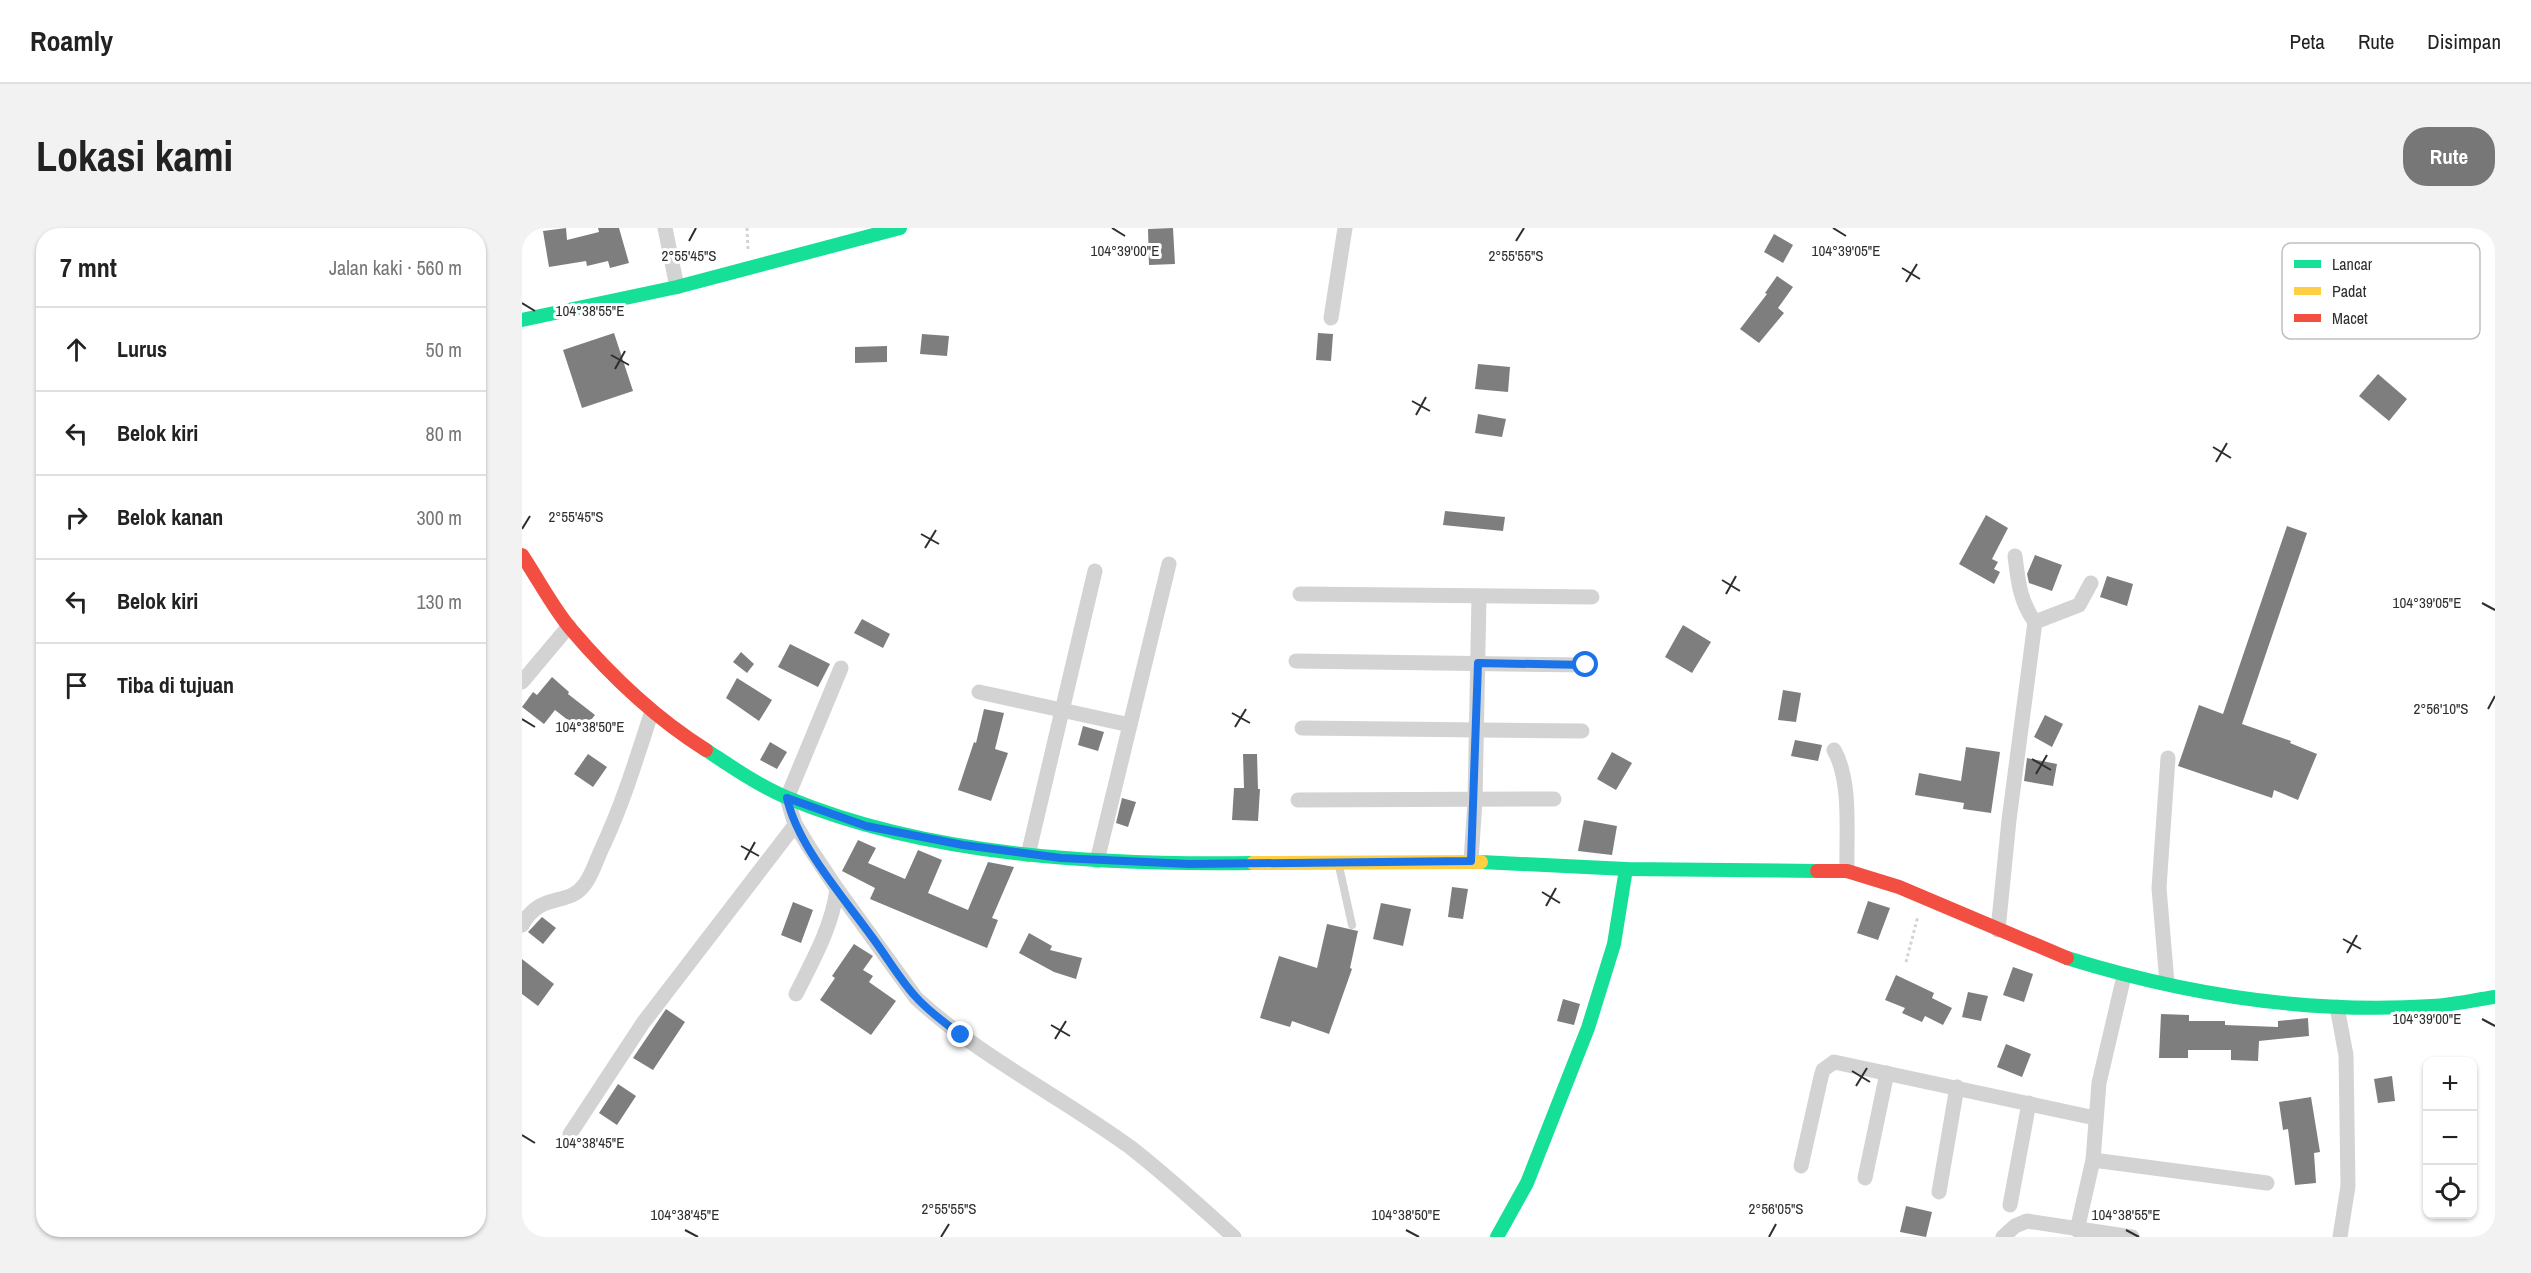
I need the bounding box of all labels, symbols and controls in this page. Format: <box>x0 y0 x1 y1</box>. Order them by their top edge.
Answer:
text: Roamly <box>30 22 113 60</box>
text: Peta <box>2289 27 2325 56</box>
text: Rute <box>2358 27 2394 56</box>
text: Disimpan <box>2427 27 2501 56</box>
button: Rute <box>2403 127 2495 186</box>
text: Lokasi kami <box>36 128 233 184</box>
text: 104°39'00"E <box>1091 240 1159 261</box>
text: 104°39'05"E <box>1812 240 1880 261</box>
legend <box>2282 243 2480 339</box>
text: 2°55'45"S <box>661 245 717 266</box>
text: 2°55'55"S <box>1488 245 1544 266</box>
text: 7 mnt <box>60 250 117 285</box>
text: Lancar <box>2332 253 2373 275</box>
text: Jalan kaki · 560 m <box>329 254 462 281</box>
text: Padat <box>2332 280 2367 302</box>
text: 104°38'55"E <box>556 300 624 321</box>
text: Macet <box>2332 307 2368 329</box>
icon: ahead <box>60 333 93 366</box>
text: Lurus <box>117 334 167 364</box>
text: 50 m <box>426 336 462 363</box>
icon: left <box>60 417 93 450</box>
text: Belok kiri <box>117 418 198 448</box>
text: 80 m <box>426 420 462 447</box>
icon: right <box>60 501 93 534</box>
text: Belok kanan <box>117 502 223 532</box>
text: 300 m <box>416 504 462 531</box>
text: 2°55'45"S <box>548 506 604 527</box>
icon: left <box>60 585 93 618</box>
text: Belok kiri <box>117 586 198 616</box>
text: 130 m <box>416 588 462 615</box>
text: 104°39'05"E <box>2393 592 2461 613</box>
route start <box>1572 651 1598 677</box>
icon: arrive <box>60 669 93 702</box>
text: Tiba di tujuan <box>117 670 234 700</box>
text: 2°56'10"S <box>2413 698 2469 719</box>
text: 104°38'50"E <box>556 716 624 737</box>
text: 104°39'00"E <box>2393 1008 2461 1029</box>
route end <box>947 1021 973 1047</box>
map controls <box>2423 1057 2477 1219</box>
button: + <box>2423 1057 2477 1111</box>
button: − <box>2423 1111 2477 1165</box>
text: 104°38'45"E <box>556 1132 624 1153</box>
button: locate <box>2423 1165 2477 1219</box>
text: 2°55'55"S <box>921 1198 977 1219</box>
text: 2°56'05"S <box>1748 1198 1804 1219</box>
text: 104°38'45"E <box>651 1204 719 1225</box>
text: 104°38'50"E <box>1372 1204 1440 1225</box>
text: 104°38'55"E <box>2092 1204 2160 1225</box>

